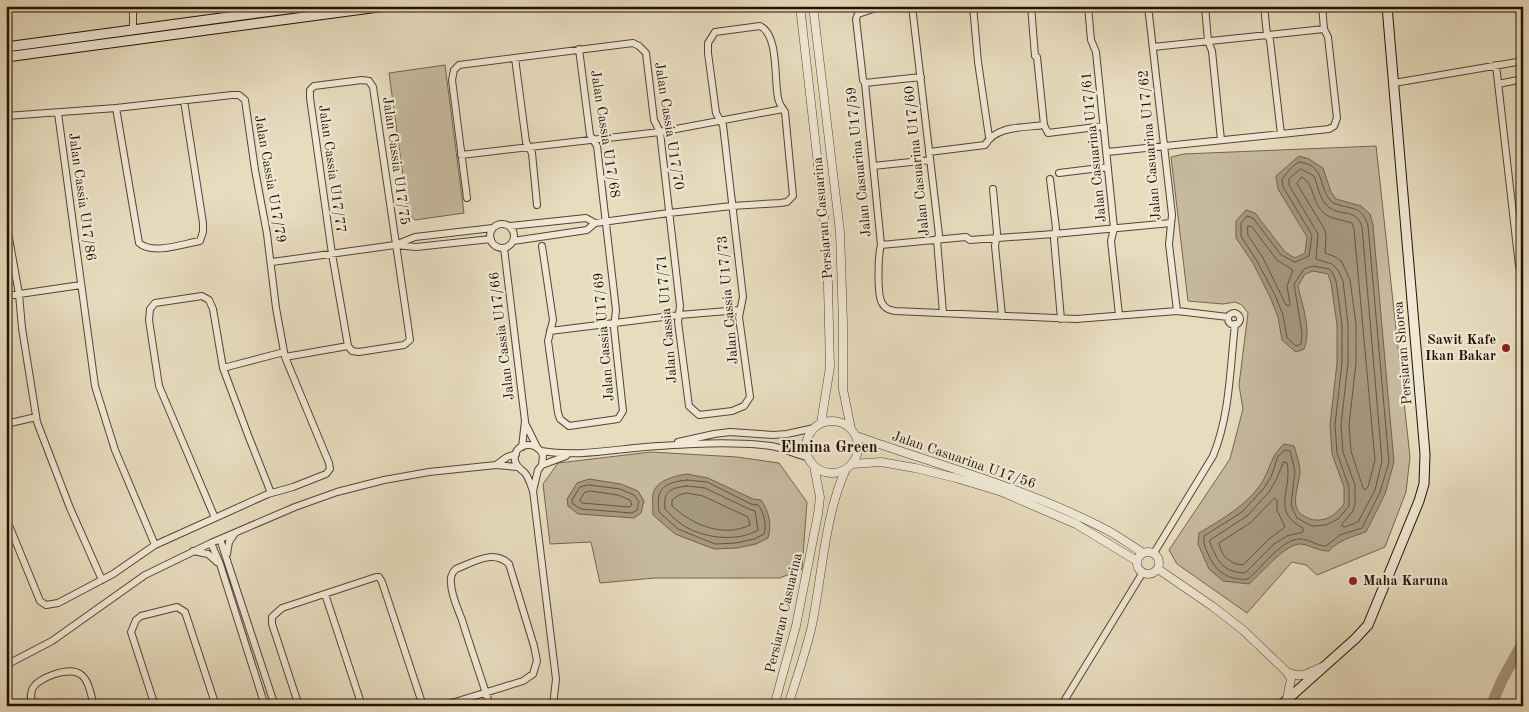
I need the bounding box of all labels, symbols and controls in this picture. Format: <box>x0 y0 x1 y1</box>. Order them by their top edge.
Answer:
street label: Jalan Cassia U17/70 <box>652 61 686 191</box>
street label: Jalan Cassia U17/68 <box>588 69 622 199</box>
street label: Jalan Casuarina U17/62 <box>1136 69 1164 221</box>
street label: Jalan Casuarina U17/61 <box>1079 71 1109 223</box>
street label: Jalan Casuarina U17/60 <box>902 85 932 237</box>
street label: Jalan Casuarina U17/59 <box>844 86 874 238</box>
street label: Jalan Cassia U17/75 <box>380 96 412 226</box>
street label: Jalan Cassia U17/77 <box>316 104 348 234</box>
street label: Jalan Cassia U17/79 <box>252 114 288 244</box>
street label: Jalan Cassia U17/86 <box>66 132 98 262</box>
street label: Persiaran Casuarina <box>811 156 835 280</box>
street label: Jalan Cassia U17/73 <box>715 235 741 365</box>
street label: Jalan Cassia U17/71 <box>654 254 680 384</box>
street label: Jalan Cassia U17/66 <box>487 271 517 401</box>
street label: Jalan Cassia U17/69 <box>591 272 617 402</box>
street label: Persiaran Shorea <box>1391 300 1415 406</box>
place label: Sawit Kafe Ikan Bakar <box>1425 333 1496 363</box>
marker: Sawit Kafe Ikan Bakar <box>1500 342 1512 354</box>
street label: Jalan Casuarina U17/56 <box>890 429 1038 491</box>
district label: Elmina Green <box>780 440 878 456</box>
street label: Persiaran Casuarina <box>763 552 805 674</box>
place label: Maha Karuna <box>1363 574 1448 588</box>
marker: Maha Karuna <box>1347 575 1359 587</box>

